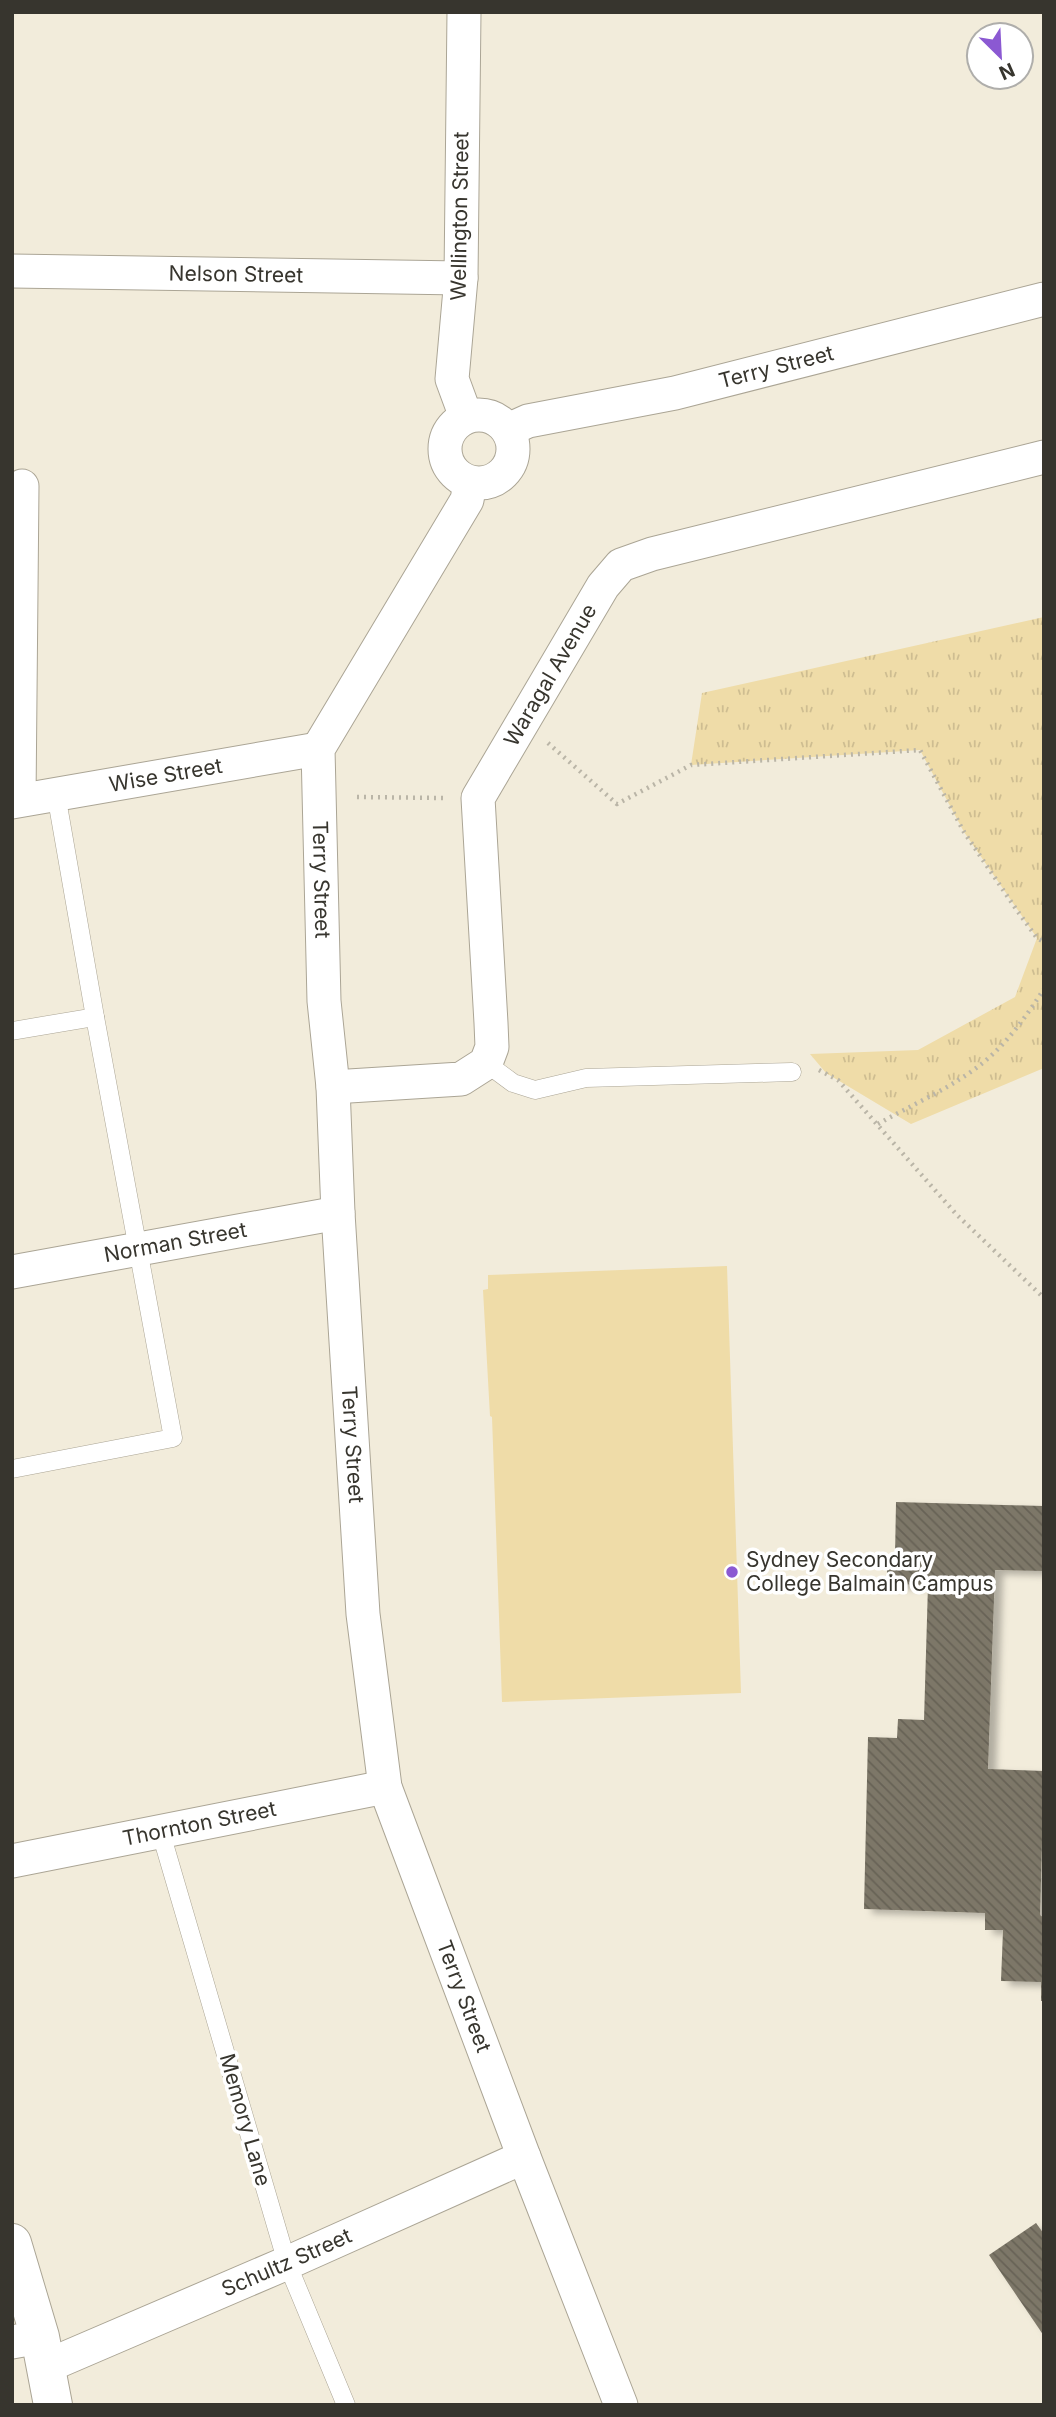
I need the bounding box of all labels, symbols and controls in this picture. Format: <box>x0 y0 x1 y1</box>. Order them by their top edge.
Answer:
north arrow <box>965 21 1035 91</box>
text: N <box>995 58 1018 85</box>
street label: Wellington Street <box>446 131 473 301</box>
street label: Nelson Street <box>169 260 304 288</box>
street label: Terry Street <box>716 340 836 393</box>
street label: Waragal Avenue <box>498 599 602 750</box>
street label: Wise Street <box>107 753 224 797</box>
street label: Terry Street <box>308 820 336 939</box>
street label: Norman Street <box>102 1217 249 1267</box>
street label: Terry Street <box>337 1385 369 1504</box>
place label: Sydney Secondary College Balmain Campus <box>746 1547 993 1596</box>
marker: Sydney Secondary College Balmain Campus <box>724 1564 740 1580</box>
street label: Thornton Street <box>120 1796 278 1851</box>
street label: Terry Street <box>432 1937 497 2056</box>
street label: Memory Lane <box>215 2051 276 2189</box>
street label: Schultz Street <box>218 2223 355 2302</box>

